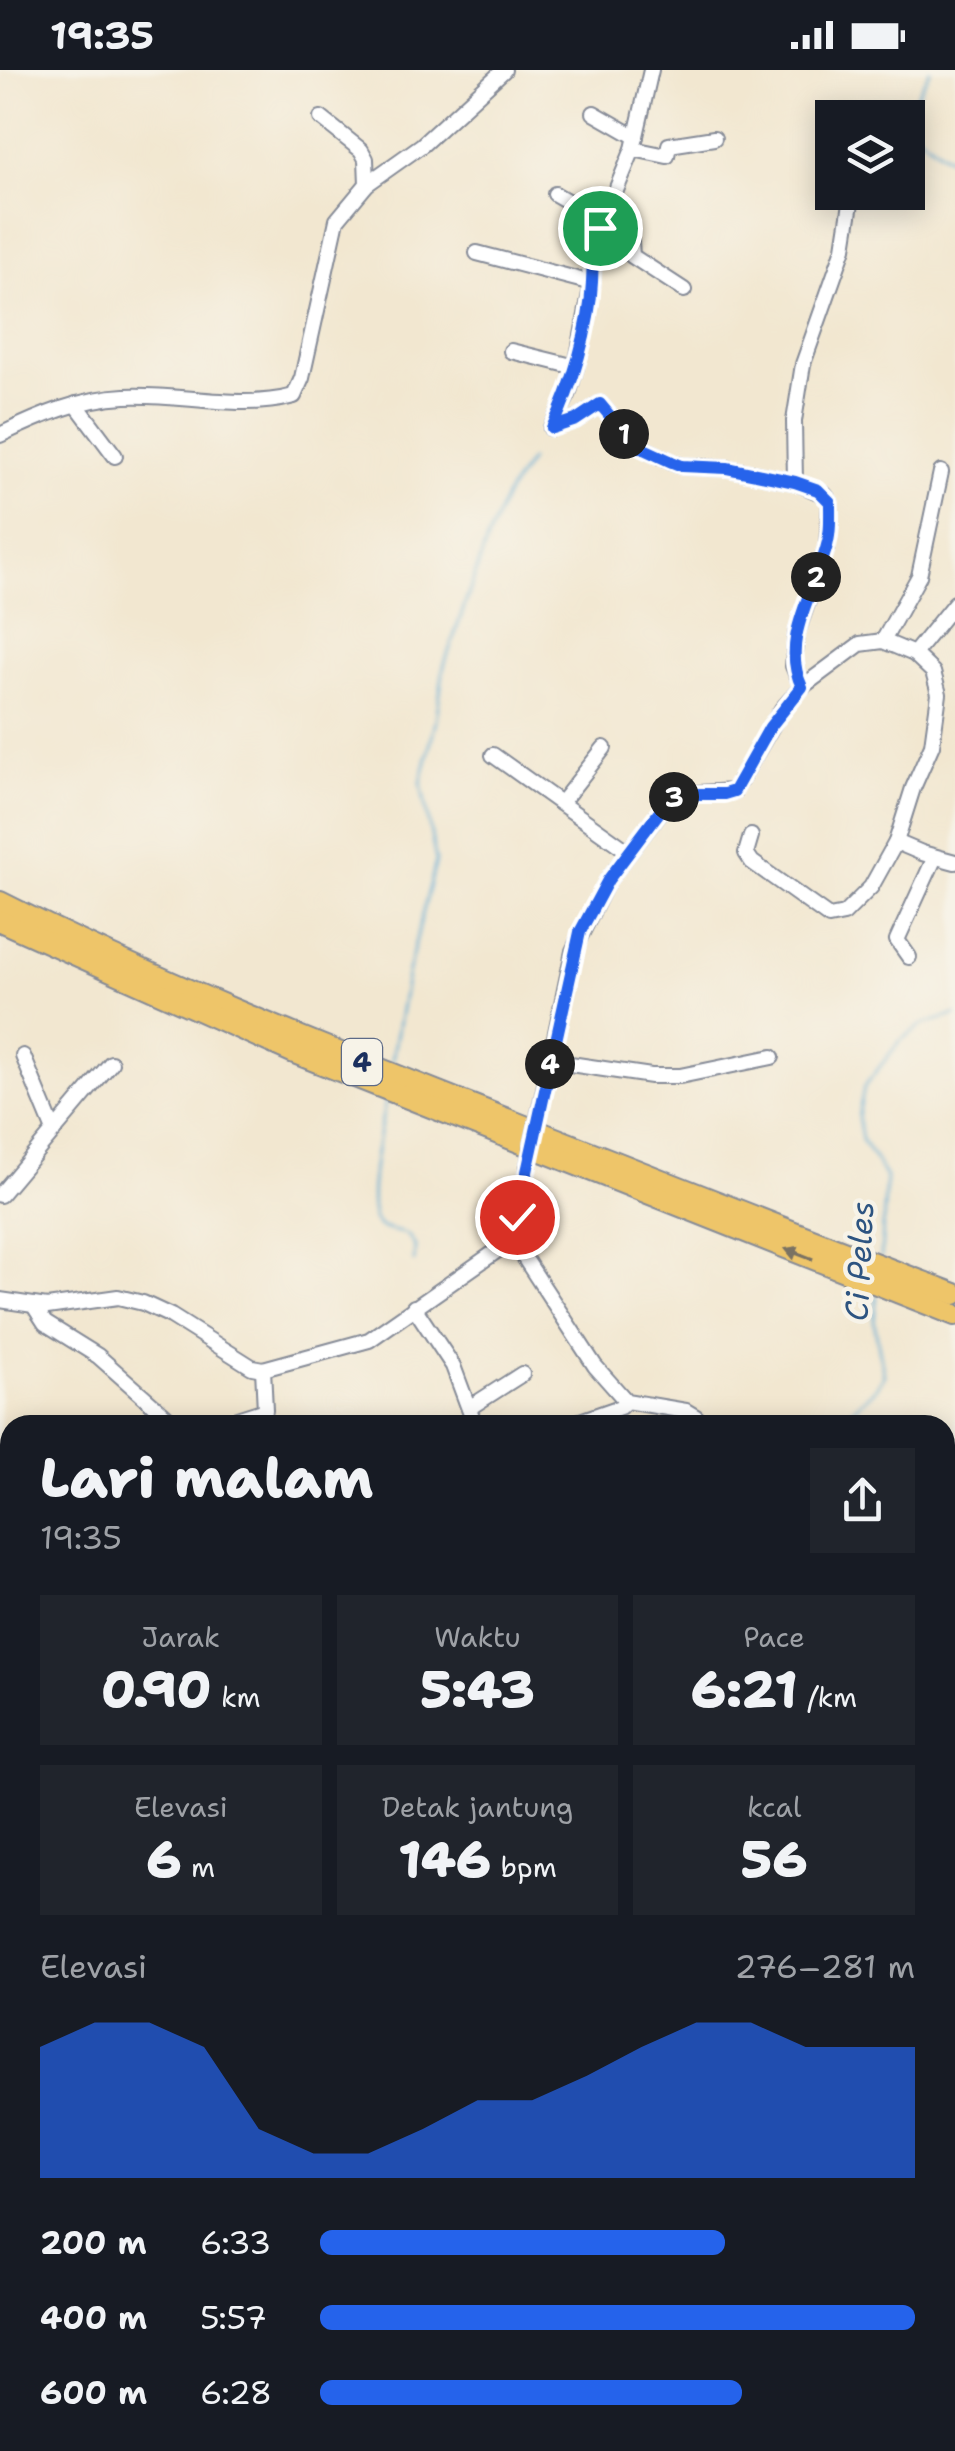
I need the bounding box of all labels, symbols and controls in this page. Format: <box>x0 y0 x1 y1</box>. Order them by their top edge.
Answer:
text: 19:35 <box>50 10 154 61</box>
map controls <box>815 100 925 210</box>
button: layers <box>815 100 925 210</box>
pin <box>558 186 643 271</box>
icon: arrive <box>573 201 628 256</box>
pin: 1 <box>599 409 649 459</box>
text: 1 <box>618 415 630 453</box>
pin: 2 <box>791 552 841 602</box>
text: 2 <box>806 558 826 596</box>
pin: 3 <box>649 772 699 822</box>
text: 3 <box>664 778 684 816</box>
road number: 4 <box>342 1039 382 1085</box>
pin: 4 <box>525 1039 575 1089</box>
text: 4 <box>540 1045 560 1083</box>
pin <box>475 1175 560 1260</box>
icon: check <box>490 1190 545 1245</box>
water label: Ci Peles <box>834 1200 884 1322</box>
one-way arrow <box>784 1245 814 1261</box>
text: Lari malam <box>40 1441 373 1515</box>
button: share <box>810 1448 915 1553</box>
text: 19:35 <box>40 1516 122 1559</box>
text: Jarak <box>142 1618 220 1656</box>
text: Waktu <box>434 1618 521 1656</box>
text: Pace <box>743 1618 805 1656</box>
text: 0.90 <box>101 1656 211 1723</box>
text: 5:43 <box>420 1656 535 1723</box>
text: 6:21 <box>691 1656 798 1723</box>
text: km <box>211 1678 261 1716</box>
text: /km <box>798 1678 857 1716</box>
text: Elevasi <box>134 1788 228 1826</box>
text: Detak jantung <box>382 1788 573 1826</box>
text: kcal <box>747 1788 801 1826</box>
text: 6 <box>146 1826 181 1893</box>
text: 146 <box>398 1826 491 1893</box>
text: 56 <box>741 1826 808 1893</box>
text: m <box>181 1848 215 1886</box>
text: bpm <box>491 1848 557 1886</box>
text: Elevasi <box>40 1945 147 1988</box>
text: 276–281 m <box>735 1945 915 1988</box>
text: 200 m <box>40 2221 147 2264</box>
text: 6:33 <box>200 2221 271 2264</box>
text: 400 m <box>40 2296 147 2339</box>
text: 5:57 <box>200 2296 267 2339</box>
text: 600 m <box>40 2371 147 2414</box>
text: 6:28 <box>200 2371 272 2414</box>

